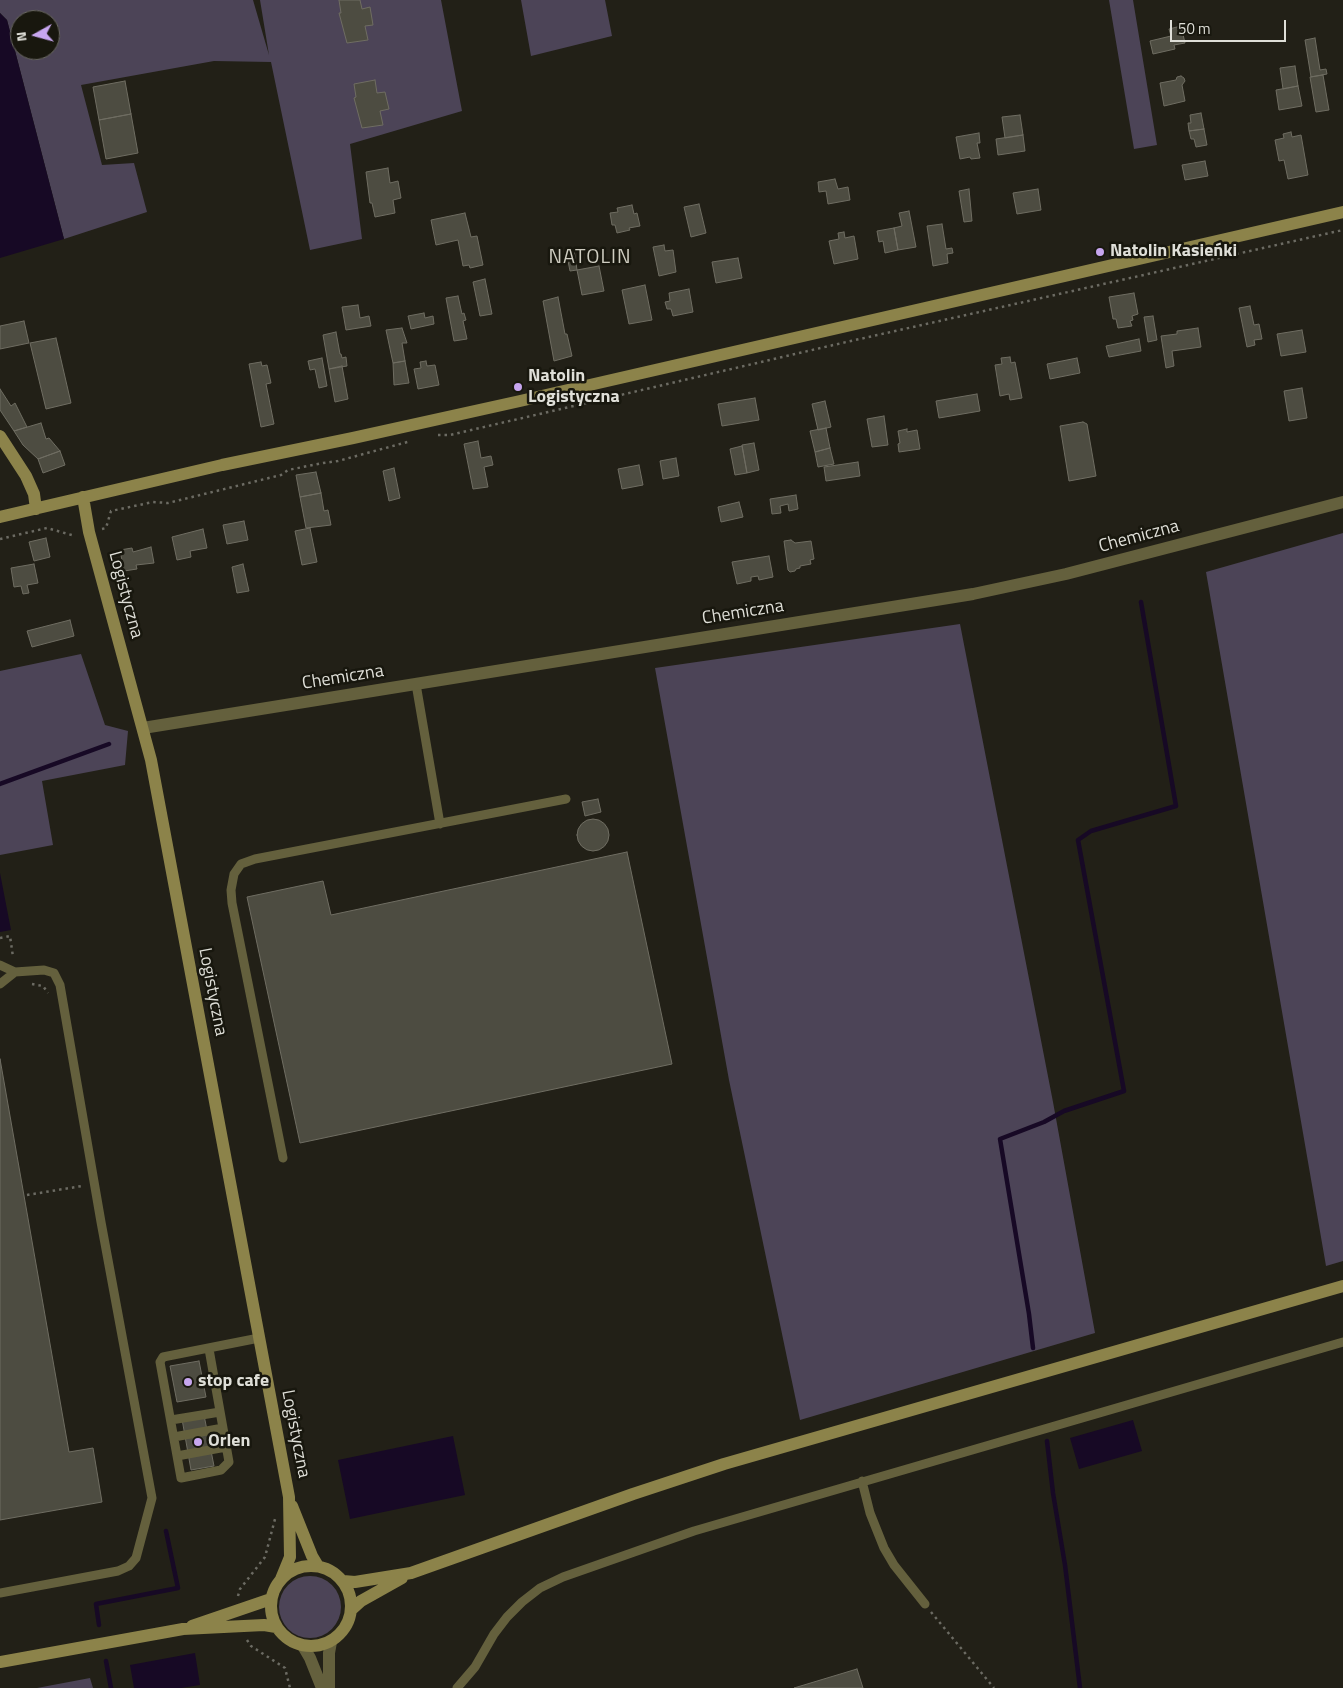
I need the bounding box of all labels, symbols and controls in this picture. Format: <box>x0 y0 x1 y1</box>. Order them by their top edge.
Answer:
north arrow <box>10 10 60 60</box>
scale bar <box>1173 10 1289 42</box>
text: 50 m <box>1178 17 1211 40</box>
text: N <box>10 31 32 43</box>
place label: Natolin Kasieńki <box>1110 241 1237 263</box>
district label: NATOLIN <box>548 246 632 270</box>
marker: Natolin Kasieńki <box>1094 246 1106 258</box>
place label: Natolin Logistyczna <box>528 366 620 408</box>
marker: Natolin Logistyczna <box>512 381 524 393</box>
street label: Chemiczna <box>1096 516 1182 558</box>
street label: Logistyczna <box>103 549 147 641</box>
street label: Chemiczna <box>701 596 785 630</box>
street label: Chemiczna <box>301 661 385 695</box>
street label: Logistyczna <box>193 946 231 1038</box>
place label: stop cafe <box>198 1371 269 1393</box>
marker: stop cafe <box>182 1376 194 1388</box>
street label: Logistyczna <box>276 1388 314 1480</box>
place label: Orlen <box>208 1431 250 1453</box>
marker: Orlen <box>192 1436 204 1448</box>

